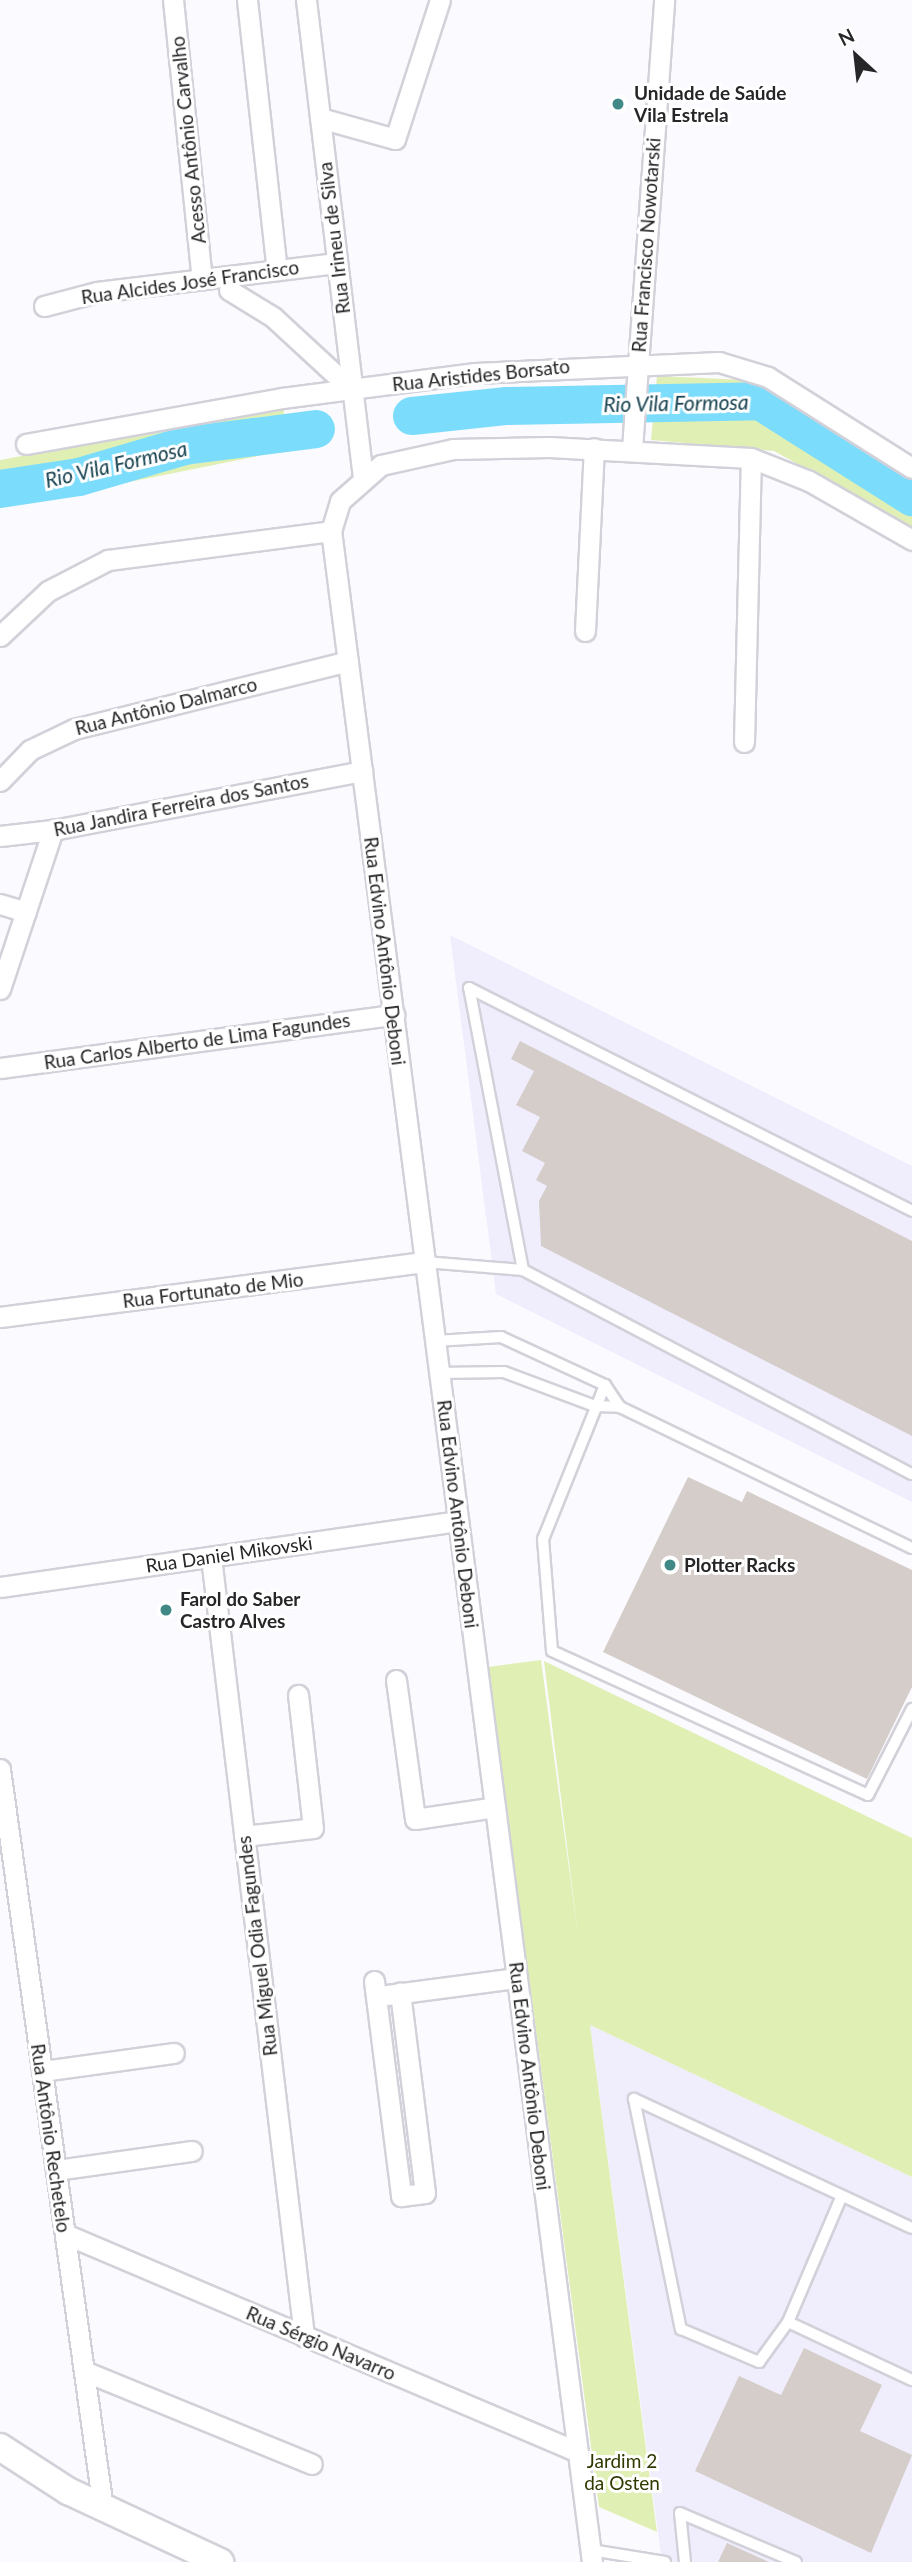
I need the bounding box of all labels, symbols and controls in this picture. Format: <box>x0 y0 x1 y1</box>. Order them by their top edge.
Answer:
north arrow <box>821 21 891 91</box>
text: N <box>834 23 858 50</box>
street label: Acesso Antônio Carvalho <box>166 35 210 245</box>
place label: Unidade de Saúde Vila Estrela <box>634 82 786 126</box>
marker: Unidade de Saúde Vila Estrela <box>608 94 628 114</box>
street label: Rua Francisco Nowotarski <box>627 137 665 353</box>
street label: Rua Irineu de Silva <box>313 161 355 315</box>
street label: Rua Alcides José Francisco <box>79 255 301 309</box>
street label: Rua Aristides Borsato <box>391 354 571 396</box>
water label: Rio Vila Formosa <box>603 389 749 417</box>
water label: Rio Vila Formosa <box>42 435 190 493</box>
street label: Rua Antônio Dalmarco <box>72 672 260 740</box>
street label: Rua Jandira Ferreira dos Santos <box>51 769 311 841</box>
street label: Rua Edvino Antônio Deboni <box>360 835 410 1067</box>
street label: Rua Carlos Alberto de Lima Fagundes <box>42 1008 352 1074</box>
street label: Rua Fortunato de Mio <box>121 1268 305 1312</box>
street label: Rua Edvino Antônio Deboni <box>433 1398 483 1630</box>
street label: Rua Daniel Mikovski <box>144 1531 314 1577</box>
place label: Plotter Racks <box>684 1554 796 1576</box>
marker: Plotter Racks <box>662 1557 678 1573</box>
place label: Farol do Saber Castro Alves <box>180 1588 300 1632</box>
marker: Farol do Saber Castro Alves <box>158 1602 174 1618</box>
street label: Rua Miguel Odia Fagundes <box>232 1835 282 2057</box>
street label: Rua Edvino Antônio Deboni <box>505 1960 555 2192</box>
street label: Rua Antônio Rechetelo <box>26 2042 76 2234</box>
street label: Rua Sérgio Navarro <box>243 2301 399 2385</box>
park label: Jardim 2 da Osten <box>584 2450 660 2494</box>

